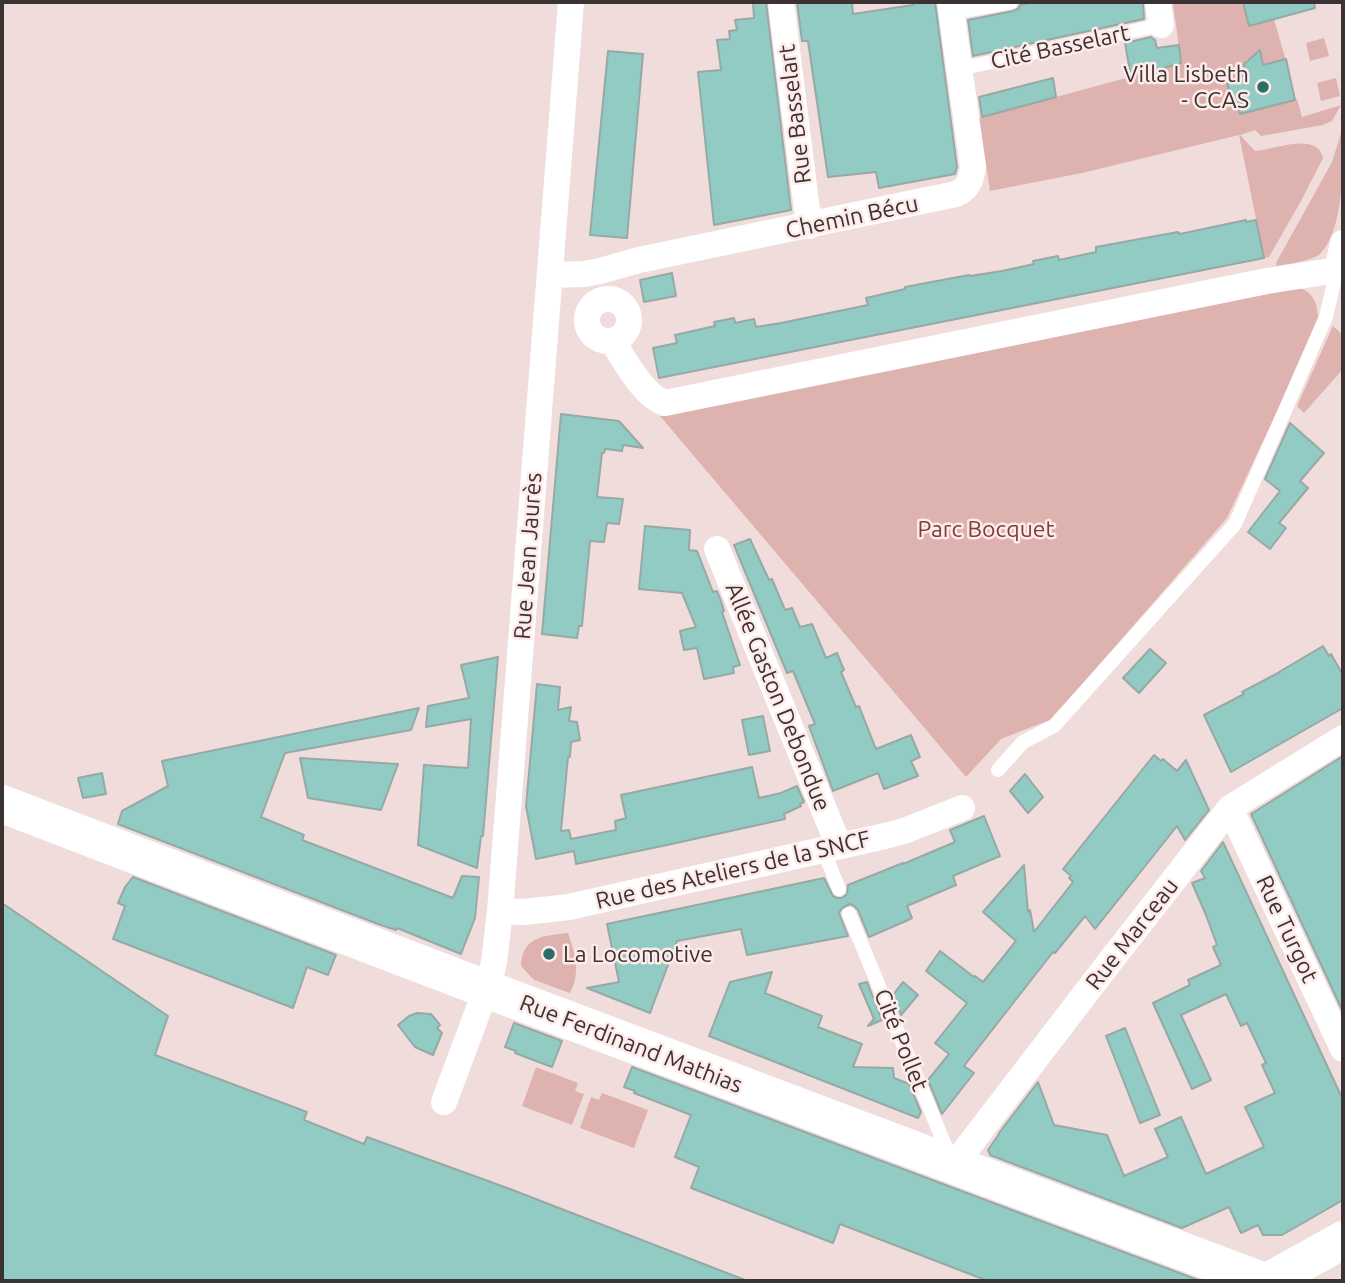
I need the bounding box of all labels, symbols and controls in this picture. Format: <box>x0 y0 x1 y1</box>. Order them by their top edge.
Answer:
street label: Cité Basselart <box>988 19 1132 75</box>
street label: Rue Basselart <box>773 43 817 185</box>
place label: Villa Lisbeth - CCAS <box>1123 60 1249 114</box>
marker: Villa Lisbeth - CCAS <box>1255 79 1271 95</box>
street label: Chemin Bécu <box>783 189 921 245</box>
street label: Rue Jean Jaurès <box>508 472 548 640</box>
park label: Parc Bocquet <box>917 515 1055 543</box>
street label: Allée Gaston Debondue <box>720 579 836 815</box>
street label: Rue des Ateliers de la SNCF <box>593 825 873 915</box>
street label: Rue Turgot <box>1250 871 1324 987</box>
street label: Rue Marceau <box>1080 873 1184 995</box>
place label: La Locomotive <box>563 940 713 968</box>
marker: La Locomotive <box>541 946 557 962</box>
street label: Cité Pollet <box>868 985 934 1095</box>
street label: Rue Ferdinand Mathias <box>516 989 746 1099</box>

